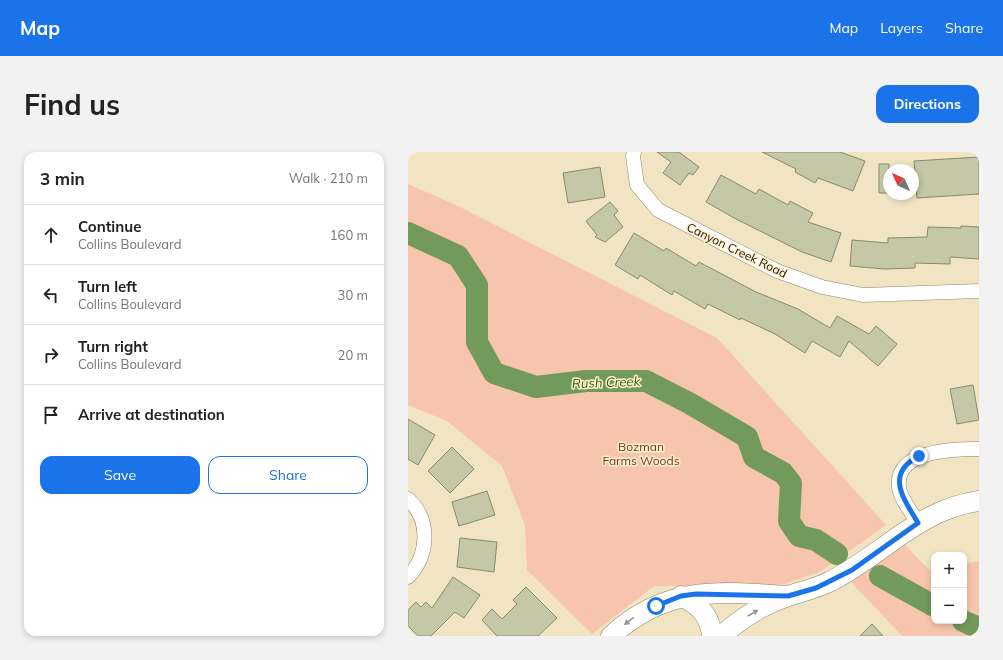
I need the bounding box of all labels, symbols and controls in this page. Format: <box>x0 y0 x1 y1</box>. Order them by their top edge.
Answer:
text: Map <box>20 16 60 40</box>
text: Map <box>829 19 858 37</box>
text: Layers <box>880 19 923 37</box>
text: Share <box>945 19 983 37</box>
button: Directions <box>876 85 979 123</box>
text: Find us <box>24 87 120 122</box>
north arrow <box>883 164 919 200</box>
text: 3 min <box>40 168 85 189</box>
text: Walk · 210 m <box>289 170 368 186</box>
text: Continue <box>78 217 141 236</box>
street label: Canyon Creek Road <box>684 219 790 281</box>
icon: ahead <box>40 224 62 246</box>
text: 160 m <box>330 227 368 243</box>
text: Collins Boulevard <box>78 236 181 252</box>
text: Turn left <box>78 277 137 296</box>
icon: left <box>40 284 62 306</box>
text: 30 m <box>338 287 368 303</box>
text: Collins Boulevard <box>78 296 181 312</box>
text: Turn right <box>78 337 148 356</box>
icon: right <box>40 344 62 366</box>
text: 20 m <box>338 347 368 363</box>
text: Collins Boulevard <box>78 356 181 372</box>
water label: Rush Creek <box>572 373 641 391</box>
icon: arrive <box>40 404 62 426</box>
text: Arrive at destination <box>78 405 225 424</box>
park label: Bozman Farms Woods <box>602 439 680 468</box>
route end <box>910 447 928 465</box>
button: Save <box>40 456 200 494</box>
button: Share <box>208 456 368 494</box>
map controls <box>931 552 967 624</box>
button: + <box>931 552 967 588</box>
button: − <box>931 588 967 624</box>
route start <box>647 597 665 615</box>
one-way arrow <box>747 610 759 617</box>
one-way arrow <box>624 617 635 625</box>

